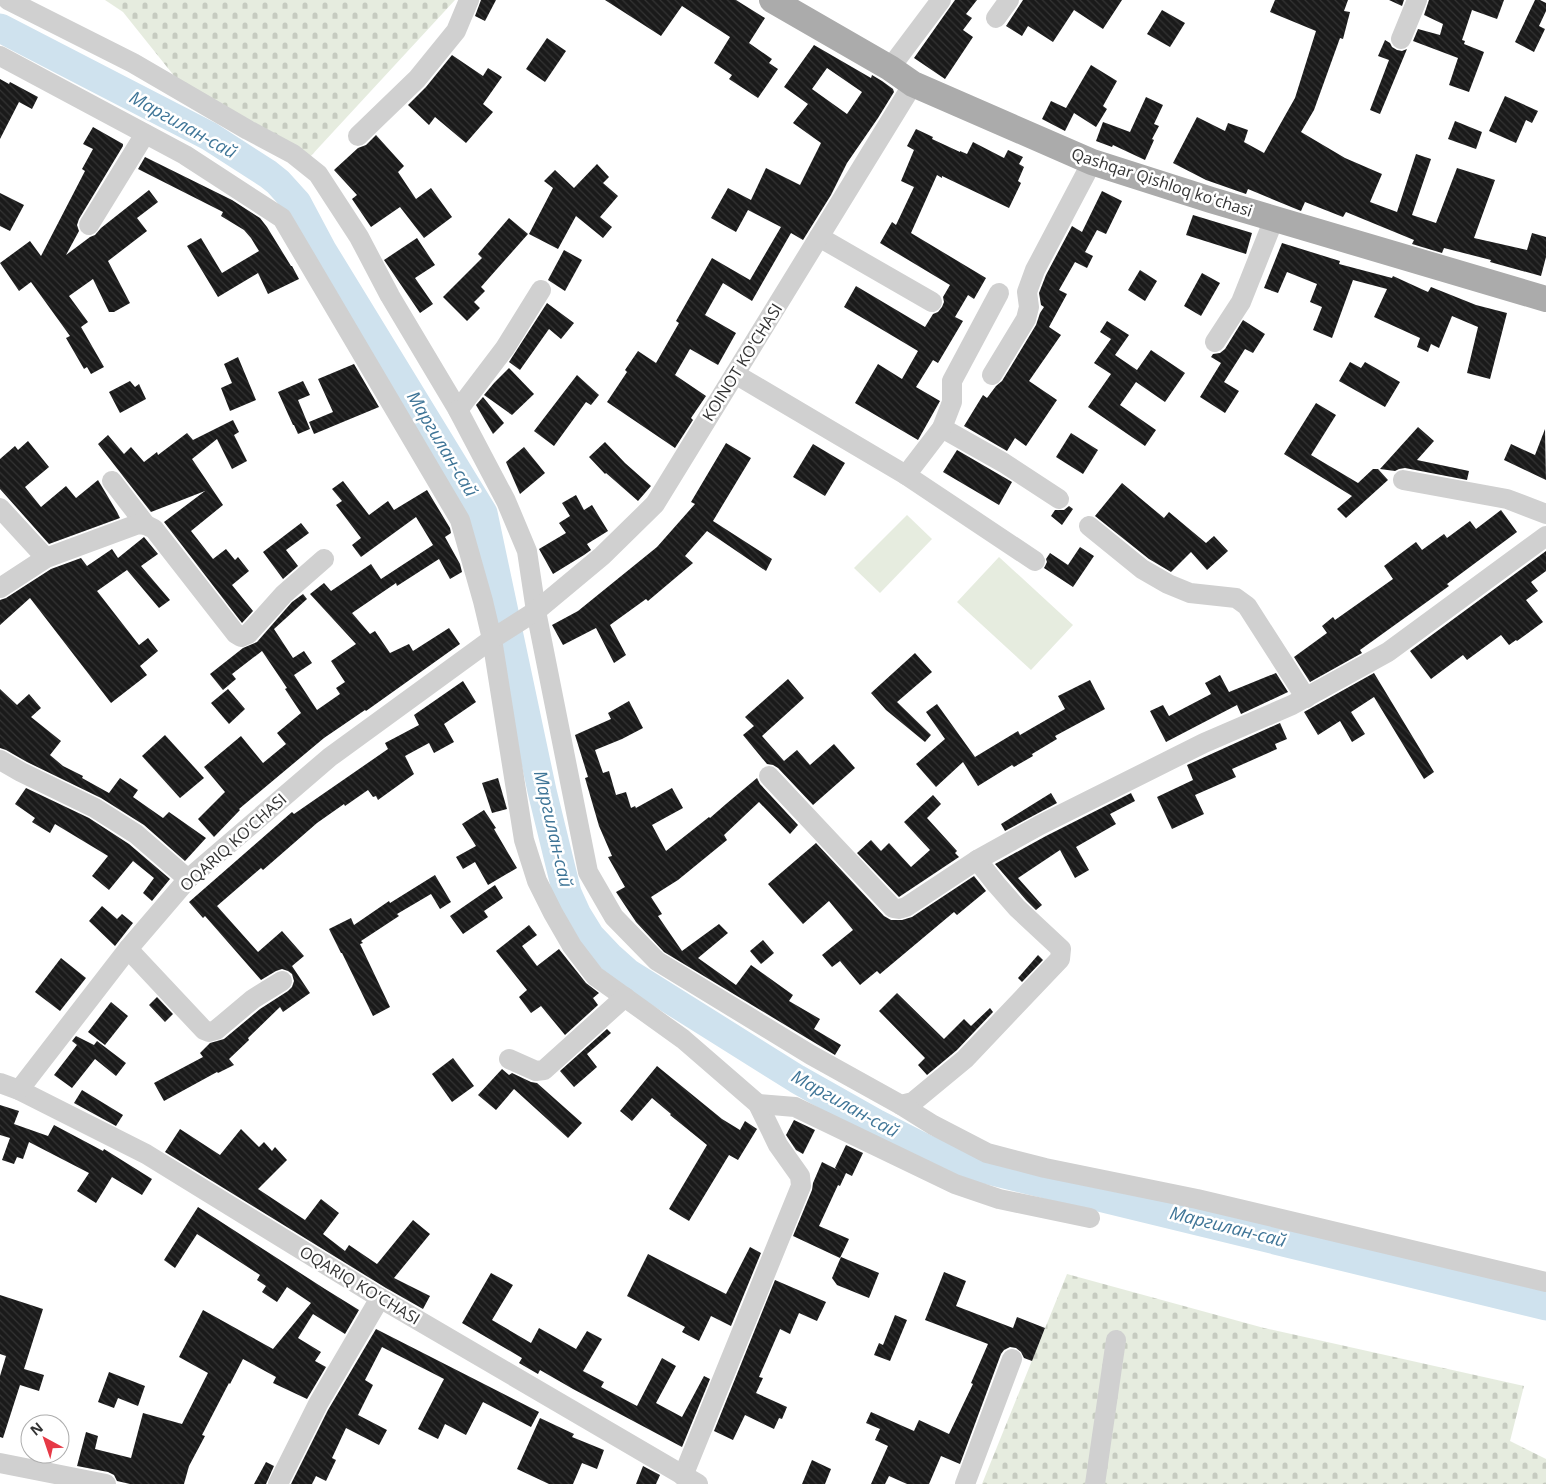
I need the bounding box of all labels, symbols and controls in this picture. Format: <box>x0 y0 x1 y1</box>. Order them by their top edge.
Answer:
water label: Маргилан-сай <box>126 85 242 164</box>
street label: Qashqar Qishloq koʻchasi <box>1069 142 1255 222</box>
street label: KOINOT KO'CHASI <box>697 299 787 425</box>
water label: Маргилан-сай <box>402 386 484 501</box>
water label: Маргилан-сай <box>529 768 579 890</box>
street label: OQARIQ KO'CHASI <box>175 788 291 896</box>
water label: Маргилан-сай <box>788 1064 904 1143</box>
water label: Маргилан-сай <box>1168 1200 1290 1252</box>
street label: OQARIQ KO'CHASI <box>296 1240 424 1330</box>
north arrow <box>20 1414 70 1464</box>
text: N <box>26 1418 47 1440</box>

